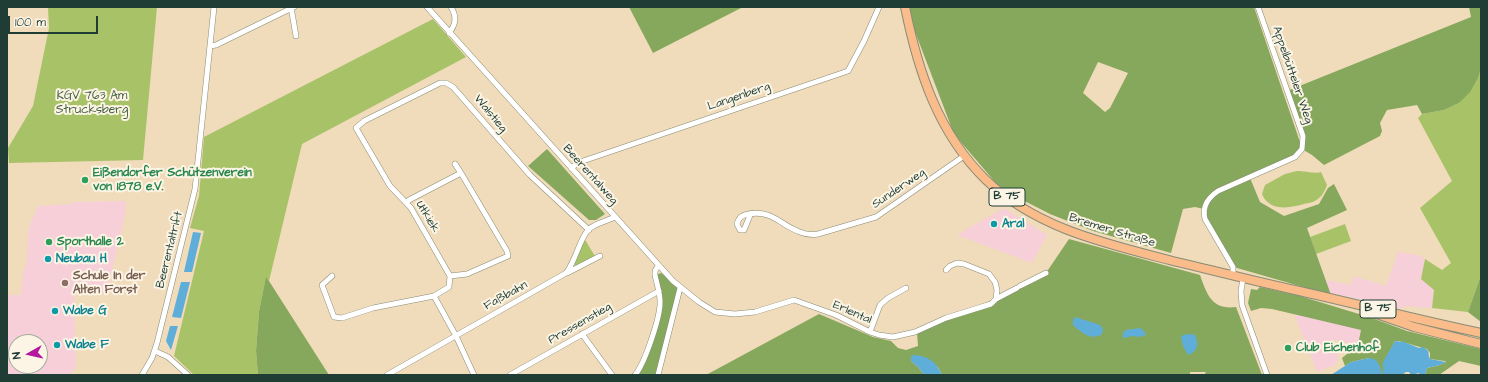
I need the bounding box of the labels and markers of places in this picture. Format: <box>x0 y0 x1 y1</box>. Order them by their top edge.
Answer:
place label: Eißendorfer Schützenverein von 1878 e.V. <box>93 166 252 194</box>
marker: Eißendorfer Schützenverein von 1878 e.V. <box>80 175 90 185</box>
place label: Aral <box>1002 217 1024 231</box>
marker: Aral <box>989 219 999 229</box>
place label: Sporthalle 2 <box>57 235 124 249</box>
marker: Sporthalle 2 <box>44 237 54 247</box>
place label: Neubau H <box>56 252 107 266</box>
marker: Neubau H <box>43 254 53 264</box>
place label: Schule In der Alten Forst <box>73 269 145 297</box>
marker: Schule In der Alten Forst <box>60 278 70 288</box>
place label: Wabe G <box>63 304 107 318</box>
marker: Wabe G <box>50 306 60 316</box>
place label: Wabe F <box>65 338 109 352</box>
marker: Wabe F <box>52 340 62 350</box>
place label: Club Eichenhof <box>1296 341 1379 355</box>
marker: Club Eichenhof <box>1283 343 1293 353</box>

